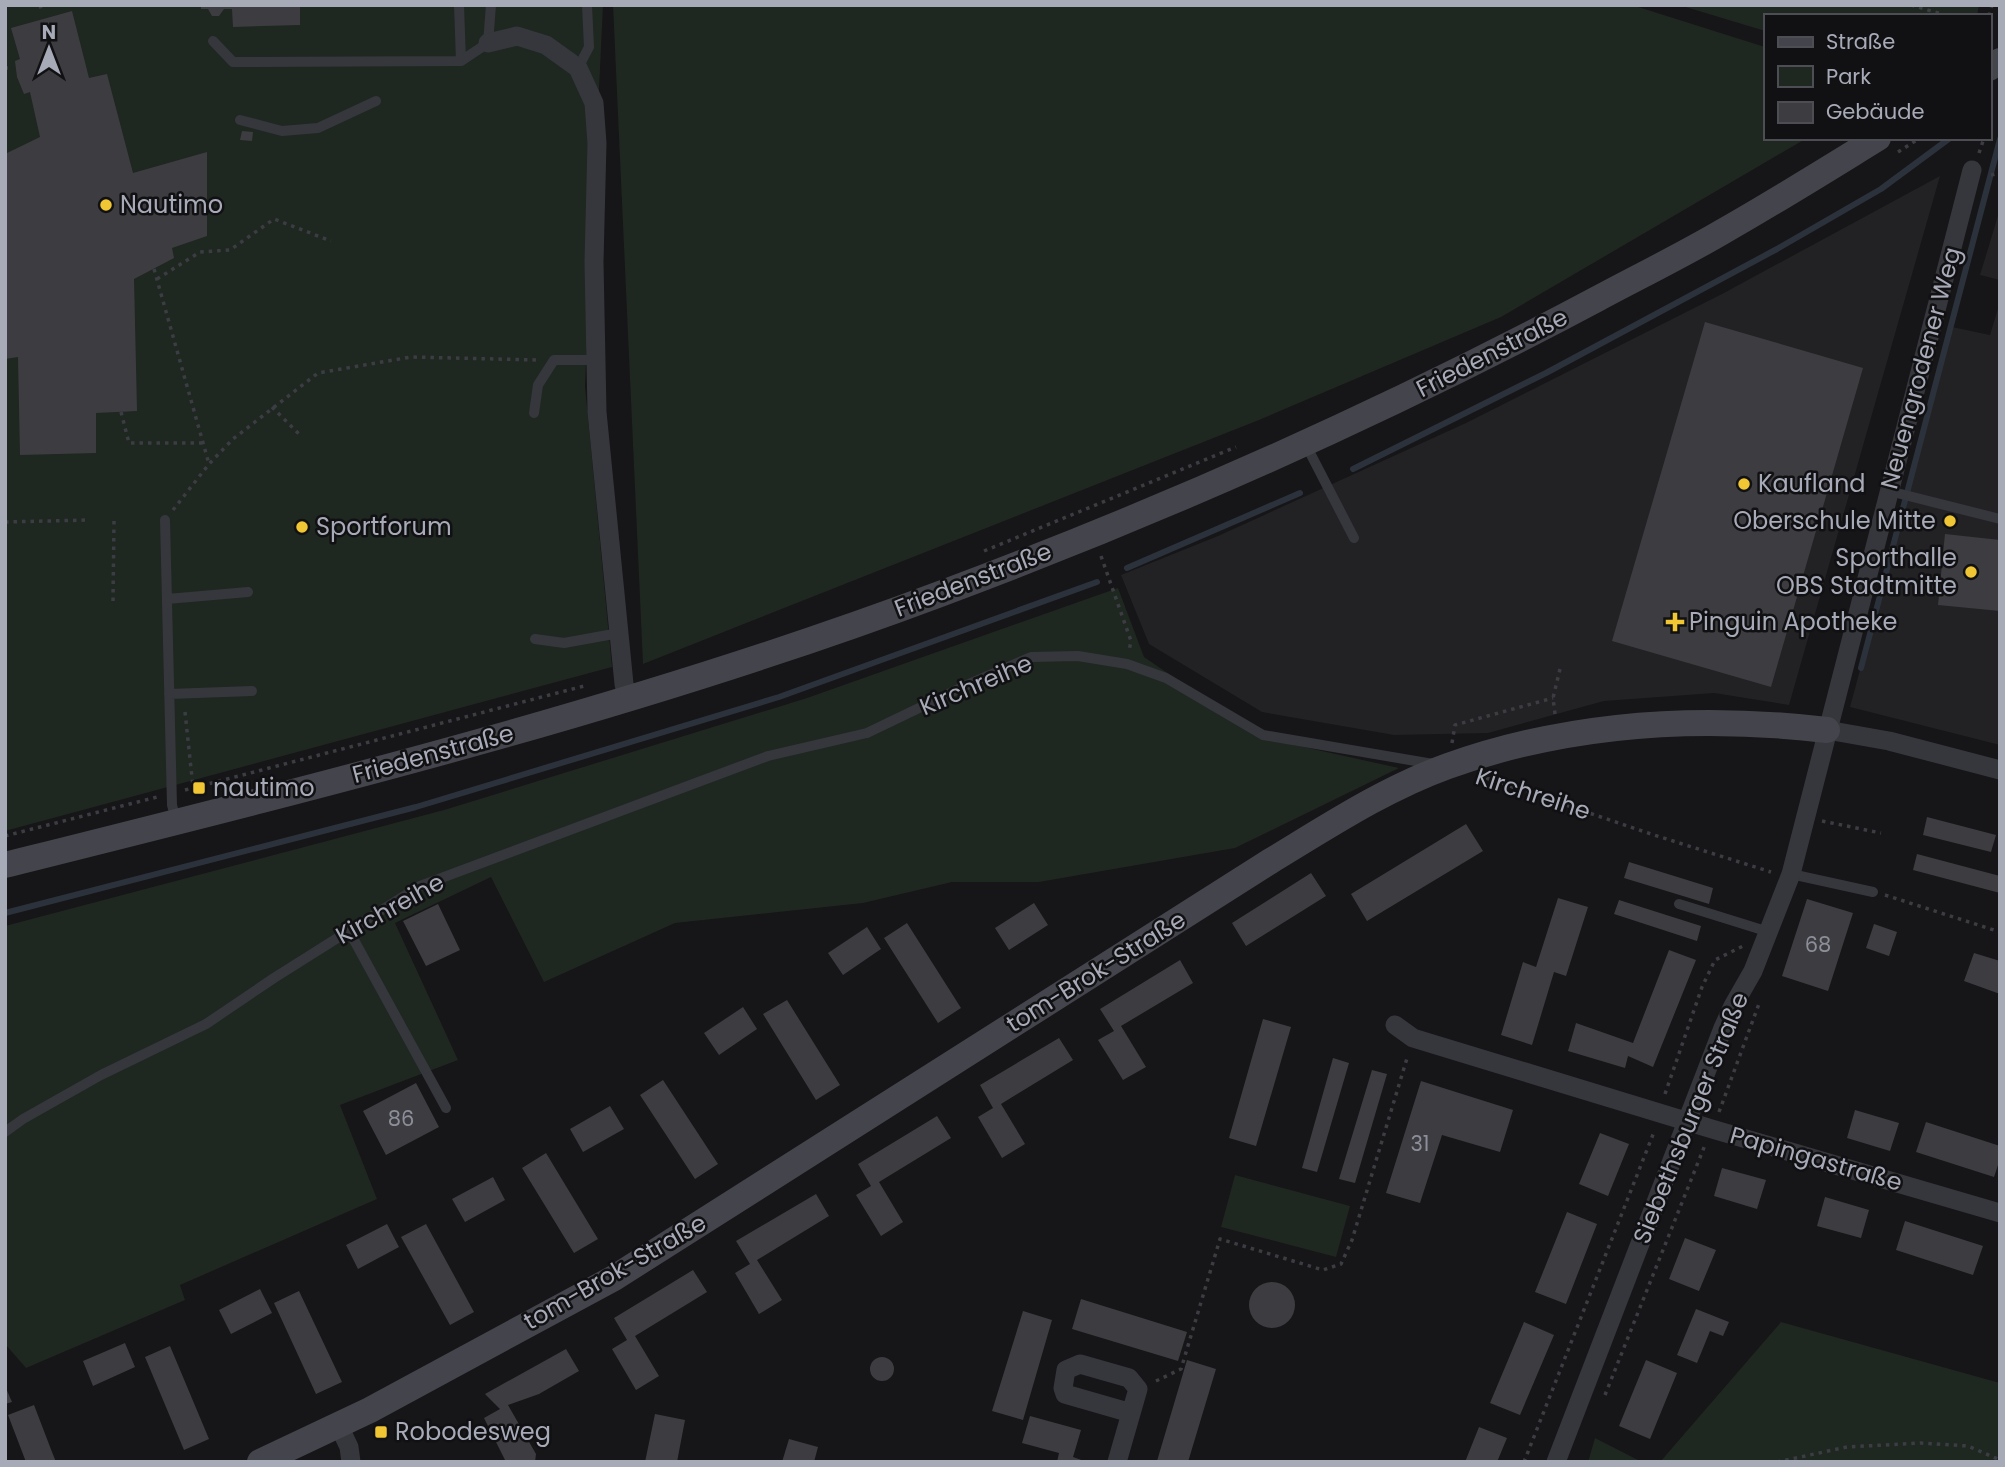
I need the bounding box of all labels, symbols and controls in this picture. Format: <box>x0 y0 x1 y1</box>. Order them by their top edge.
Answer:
north arrow <box>14 14 84 84</box>
legend <box>1764 14 1991 140</box>
text: N <box>42 19 56 46</box>
text: Straße <box>1826 27 1895 56</box>
text: Park <box>1826 62 1871 91</box>
text: Gebäude <box>1826 97 1924 126</box>
place label: Nautimo <box>120 188 223 221</box>
marker: Nautimo <box>98 197 114 213</box>
street label: Neuengrodener Weg <box>1872 243 1969 492</box>
street label: Friedenstraße <box>1410 300 1573 405</box>
place label: Kaufland <box>1758 467 1866 500</box>
marker: Kaufland <box>1736 476 1752 492</box>
place label: Oberschule Mitte <box>1733 504 1936 537</box>
place label: Sportforum <box>316 510 452 543</box>
marker: Oberschule Mitte <box>1942 513 1958 529</box>
marker: Sportforum <box>294 519 310 535</box>
street label: Friedenstraße <box>889 534 1056 625</box>
place label: Sporthalle OBS Stadtmitte <box>1776 541 1957 602</box>
marker: Sporthalle OBS Stadtmitte <box>1963 564 1979 580</box>
place label: Pinguin Apotheke <box>1689 605 1897 638</box>
marker: Pinguin Apotheke <box>1667 614 1683 630</box>
street label: Kirchreihe <box>915 646 1037 723</box>
street label: Friedenstraße <box>348 716 517 791</box>
street label: Kirchreihe <box>1471 759 1595 828</box>
place label: nautimo <box>213 771 315 804</box>
marker: nautimo <box>191 780 207 796</box>
street label: Kirchreihe <box>330 865 450 952</box>
street label: tom-Brok-Straße <box>1000 903 1192 1040</box>
house number: 68 <box>1805 930 1831 959</box>
street label: Siebethsburger Straße <box>1625 987 1756 1249</box>
house number: 86 <box>388 1104 414 1133</box>
street label: Papingastraße <box>1726 1118 1906 1199</box>
house number: 31 <box>1410 1129 1430 1158</box>
street label: tom-Brok-Straße <box>517 1206 712 1337</box>
place label: Robodesweg <box>395 1415 551 1448</box>
marker: Robodesweg <box>373 1424 389 1440</box>

